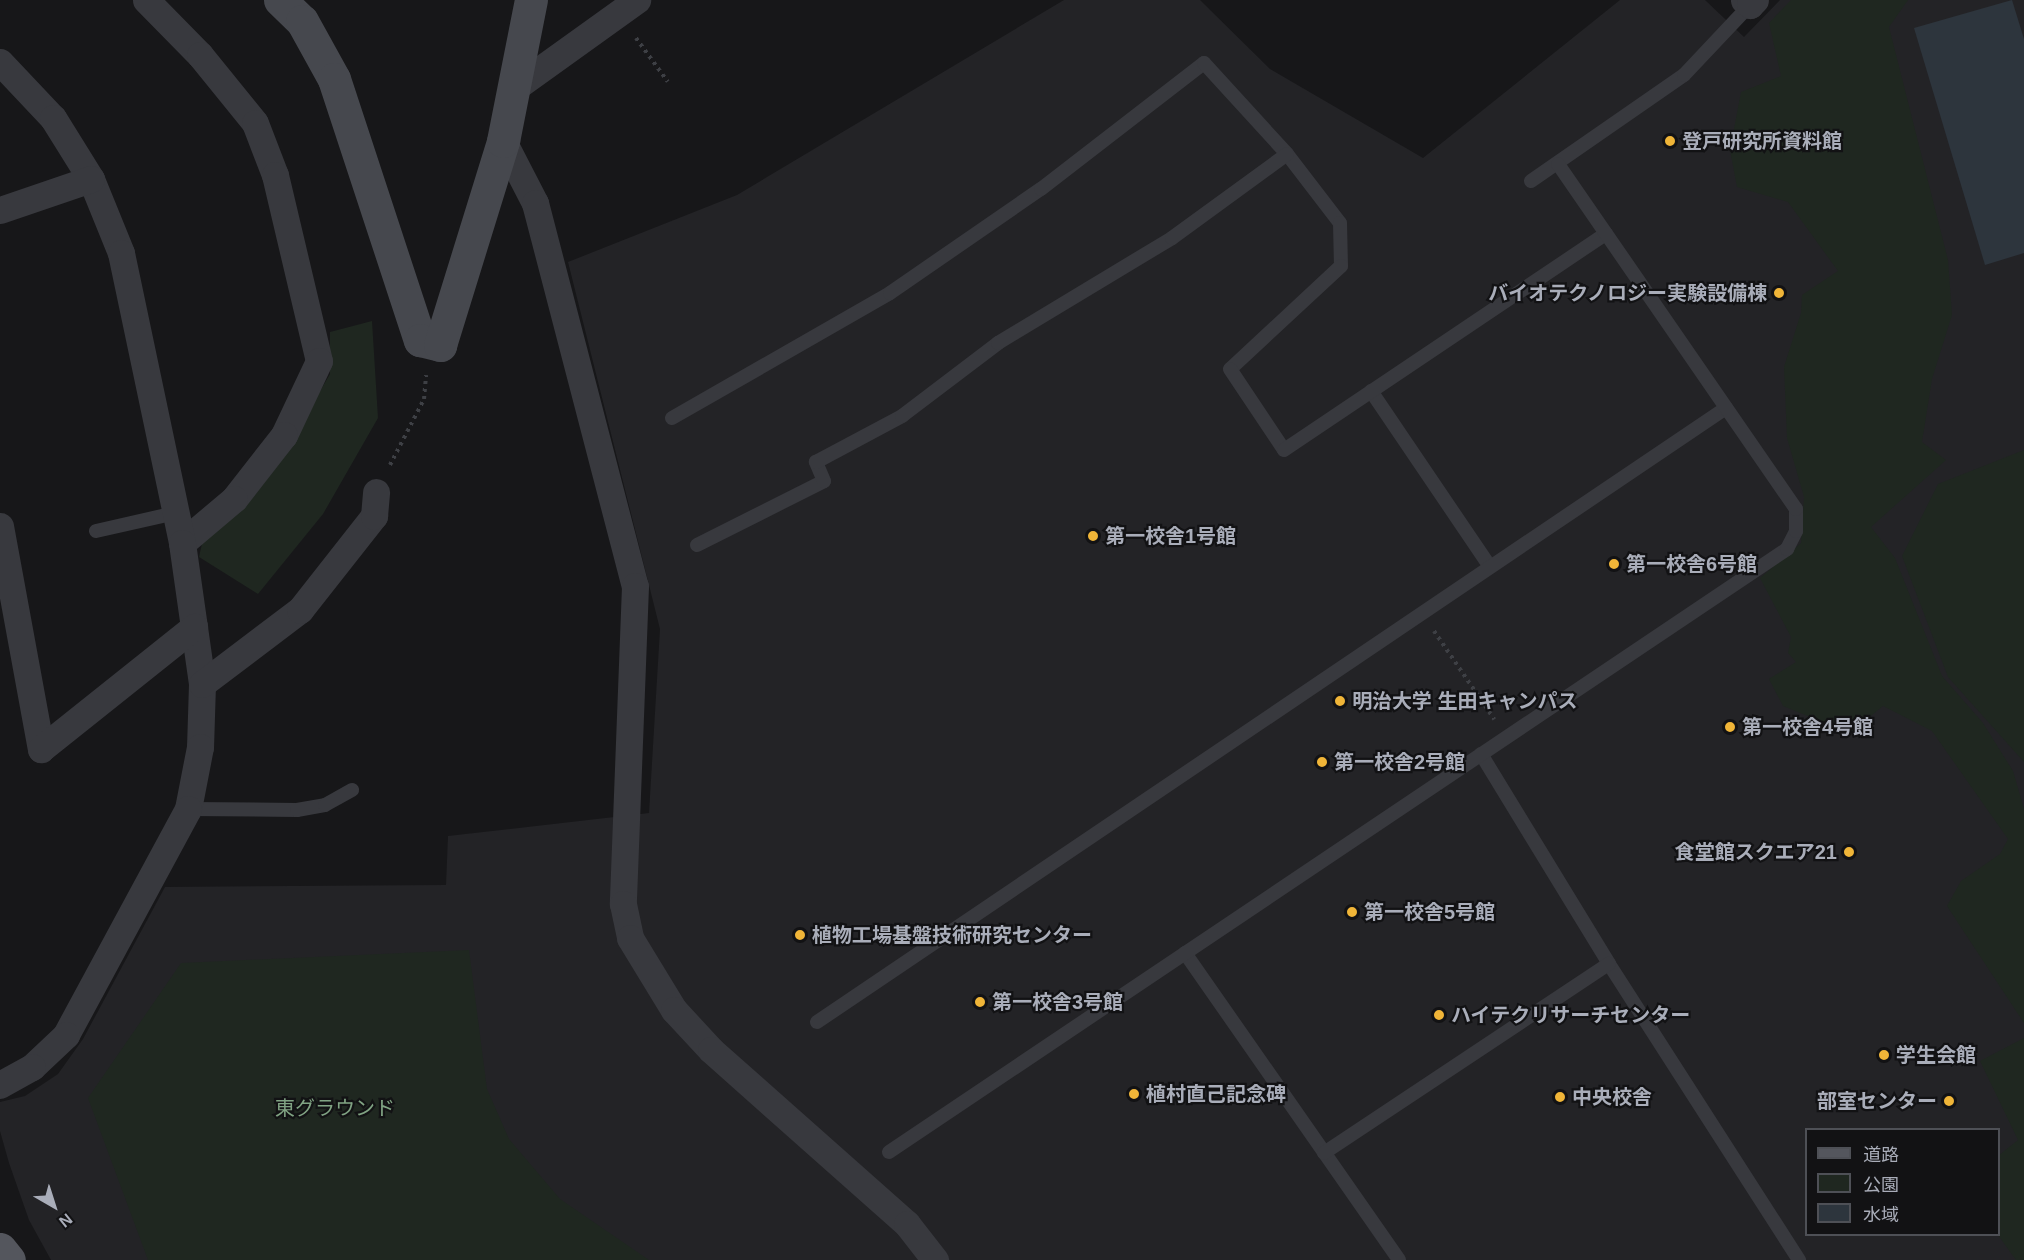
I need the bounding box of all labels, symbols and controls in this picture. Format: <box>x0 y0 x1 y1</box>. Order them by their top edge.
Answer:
place label: 登戸研究所資料館 <box>1682 129 1842 153</box>
marker: 登戸研究所資料館 <box>1663 134 1677 148</box>
place label: バイオテクノロジー実験設備棟 <box>1487 281 1767 305</box>
marker: バイオテクノロジー実験設備棟 <box>1772 286 1786 300</box>
place label: 第一校舎1号館 <box>1105 524 1236 548</box>
marker: 第一校舎1号館 <box>1086 529 1100 543</box>
place label: 第一校舎6号館 <box>1626 552 1757 576</box>
marker: 第一校舎6号館 <box>1607 557 1621 571</box>
place label: 明治大学 生田キャンパス <box>1352 689 1578 713</box>
marker: 明治大学 生田キャンパス <box>1333 694 1347 708</box>
place label: 第一校舎4号館 <box>1742 715 1873 739</box>
marker: 第一校舎4号館 <box>1723 720 1737 734</box>
place label: 第一校舎2号館 <box>1334 750 1465 774</box>
marker: 第一校舎2号館 <box>1315 755 1329 769</box>
place label: 食堂館スクエア21 <box>1675 840 1837 864</box>
marker: 食堂館スクエア21 <box>1842 845 1856 859</box>
place label: 第一校舎5号館 <box>1364 900 1495 924</box>
marker: 第一校舎5号館 <box>1345 905 1359 919</box>
place label: 植物工場基盤技術研究センター <box>812 923 1092 947</box>
marker: 植物工場基盤技術研究センター <box>793 928 807 942</box>
place label: 第一校舎3号館 <box>992 990 1123 1014</box>
marker: 第一校舎3号館 <box>973 995 987 1009</box>
place label: ハイテクリサーチセンター <box>1451 1003 1691 1027</box>
marker: ハイテクリサーチセンター <box>1432 1008 1446 1022</box>
place label: 学生会館 <box>1896 1043 1976 1067</box>
marker: 学生会館 <box>1877 1048 1891 1062</box>
place label: 植村直己記念碑 <box>1146 1082 1286 1106</box>
place label: 中央校舎 <box>1572 1085 1652 1109</box>
marker: 植村直己記念碑 <box>1127 1087 1141 1101</box>
place label: 部室センター <box>1817 1089 1937 1113</box>
marker: 中央校舎 <box>1553 1090 1567 1104</box>
marker: 部室センター <box>1942 1094 1956 1108</box>
park label: 東グラウンド <box>275 1096 395 1120</box>
legend <box>1805 1128 2000 1236</box>
text: 道路 <box>1863 1145 1899 1165</box>
text: 公園 <box>1863 1175 1899 1195</box>
north arrow <box>24 1176 84 1236</box>
text: 水域 <box>1863 1205 1899 1225</box>
text: N <box>56 1210 75 1231</box>

